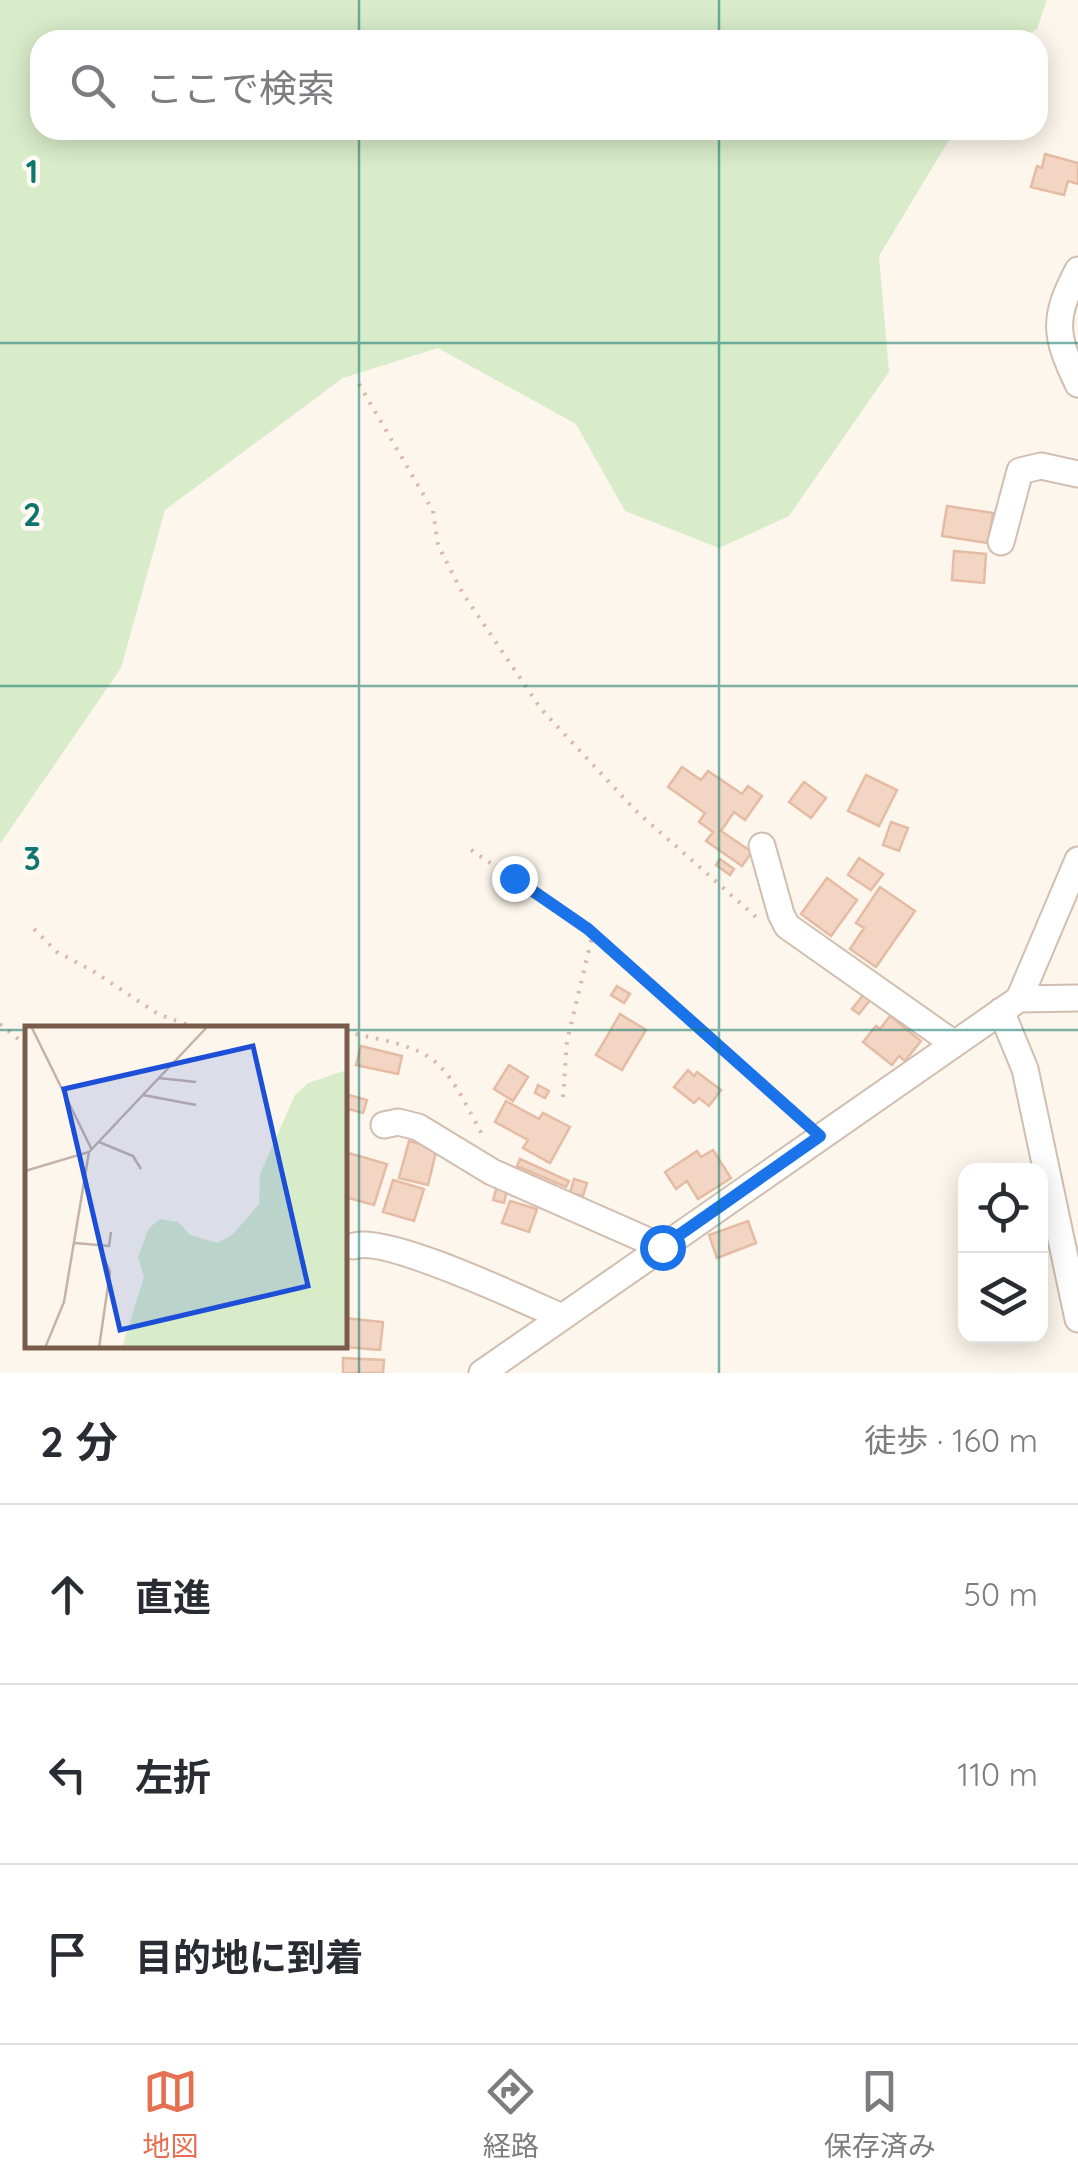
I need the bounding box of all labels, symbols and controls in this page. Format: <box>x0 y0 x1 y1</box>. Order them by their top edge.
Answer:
search box <box>30 30 1048 140</box>
icon: search <box>65 58 120 113</box>
text: ここで検索 <box>145 64 335 112</box>
text: 1 <box>26 151 38 191</box>
text: 2 <box>23 494 41 534</box>
text: 3 <box>23 838 41 878</box>
route end <box>492 856 538 902</box>
inset map <box>25 1026 348 1348</box>
map controls <box>958 1163 1048 1343</box>
button: locate <box>958 1163 1048 1253</box>
route start <box>640 1225 686 1271</box>
button: layers <box>958 1253 1048 1343</box>
text: 2 分 <box>40 1415 118 1468</box>
text: 徒歩 · 160 m <box>864 1420 1038 1460</box>
icon: ahead <box>40 1567 95 1622</box>
text: 直進 <box>135 1573 211 1621</box>
text: 50 m <box>964 1574 1038 1614</box>
icon: left <box>40 1747 95 1802</box>
text: 左折 <box>135 1753 211 1801</box>
text: 110 m <box>957 1754 1038 1794</box>
icon: arrive <box>40 1927 95 1982</box>
text: 目的地に到着 <box>135 1933 363 1981</box>
tab: 地図 <box>142 2064 198 2164</box>
tab: 経路 <box>483 2064 539 2164</box>
tab: 保存済み <box>824 2064 936 2164</box>

